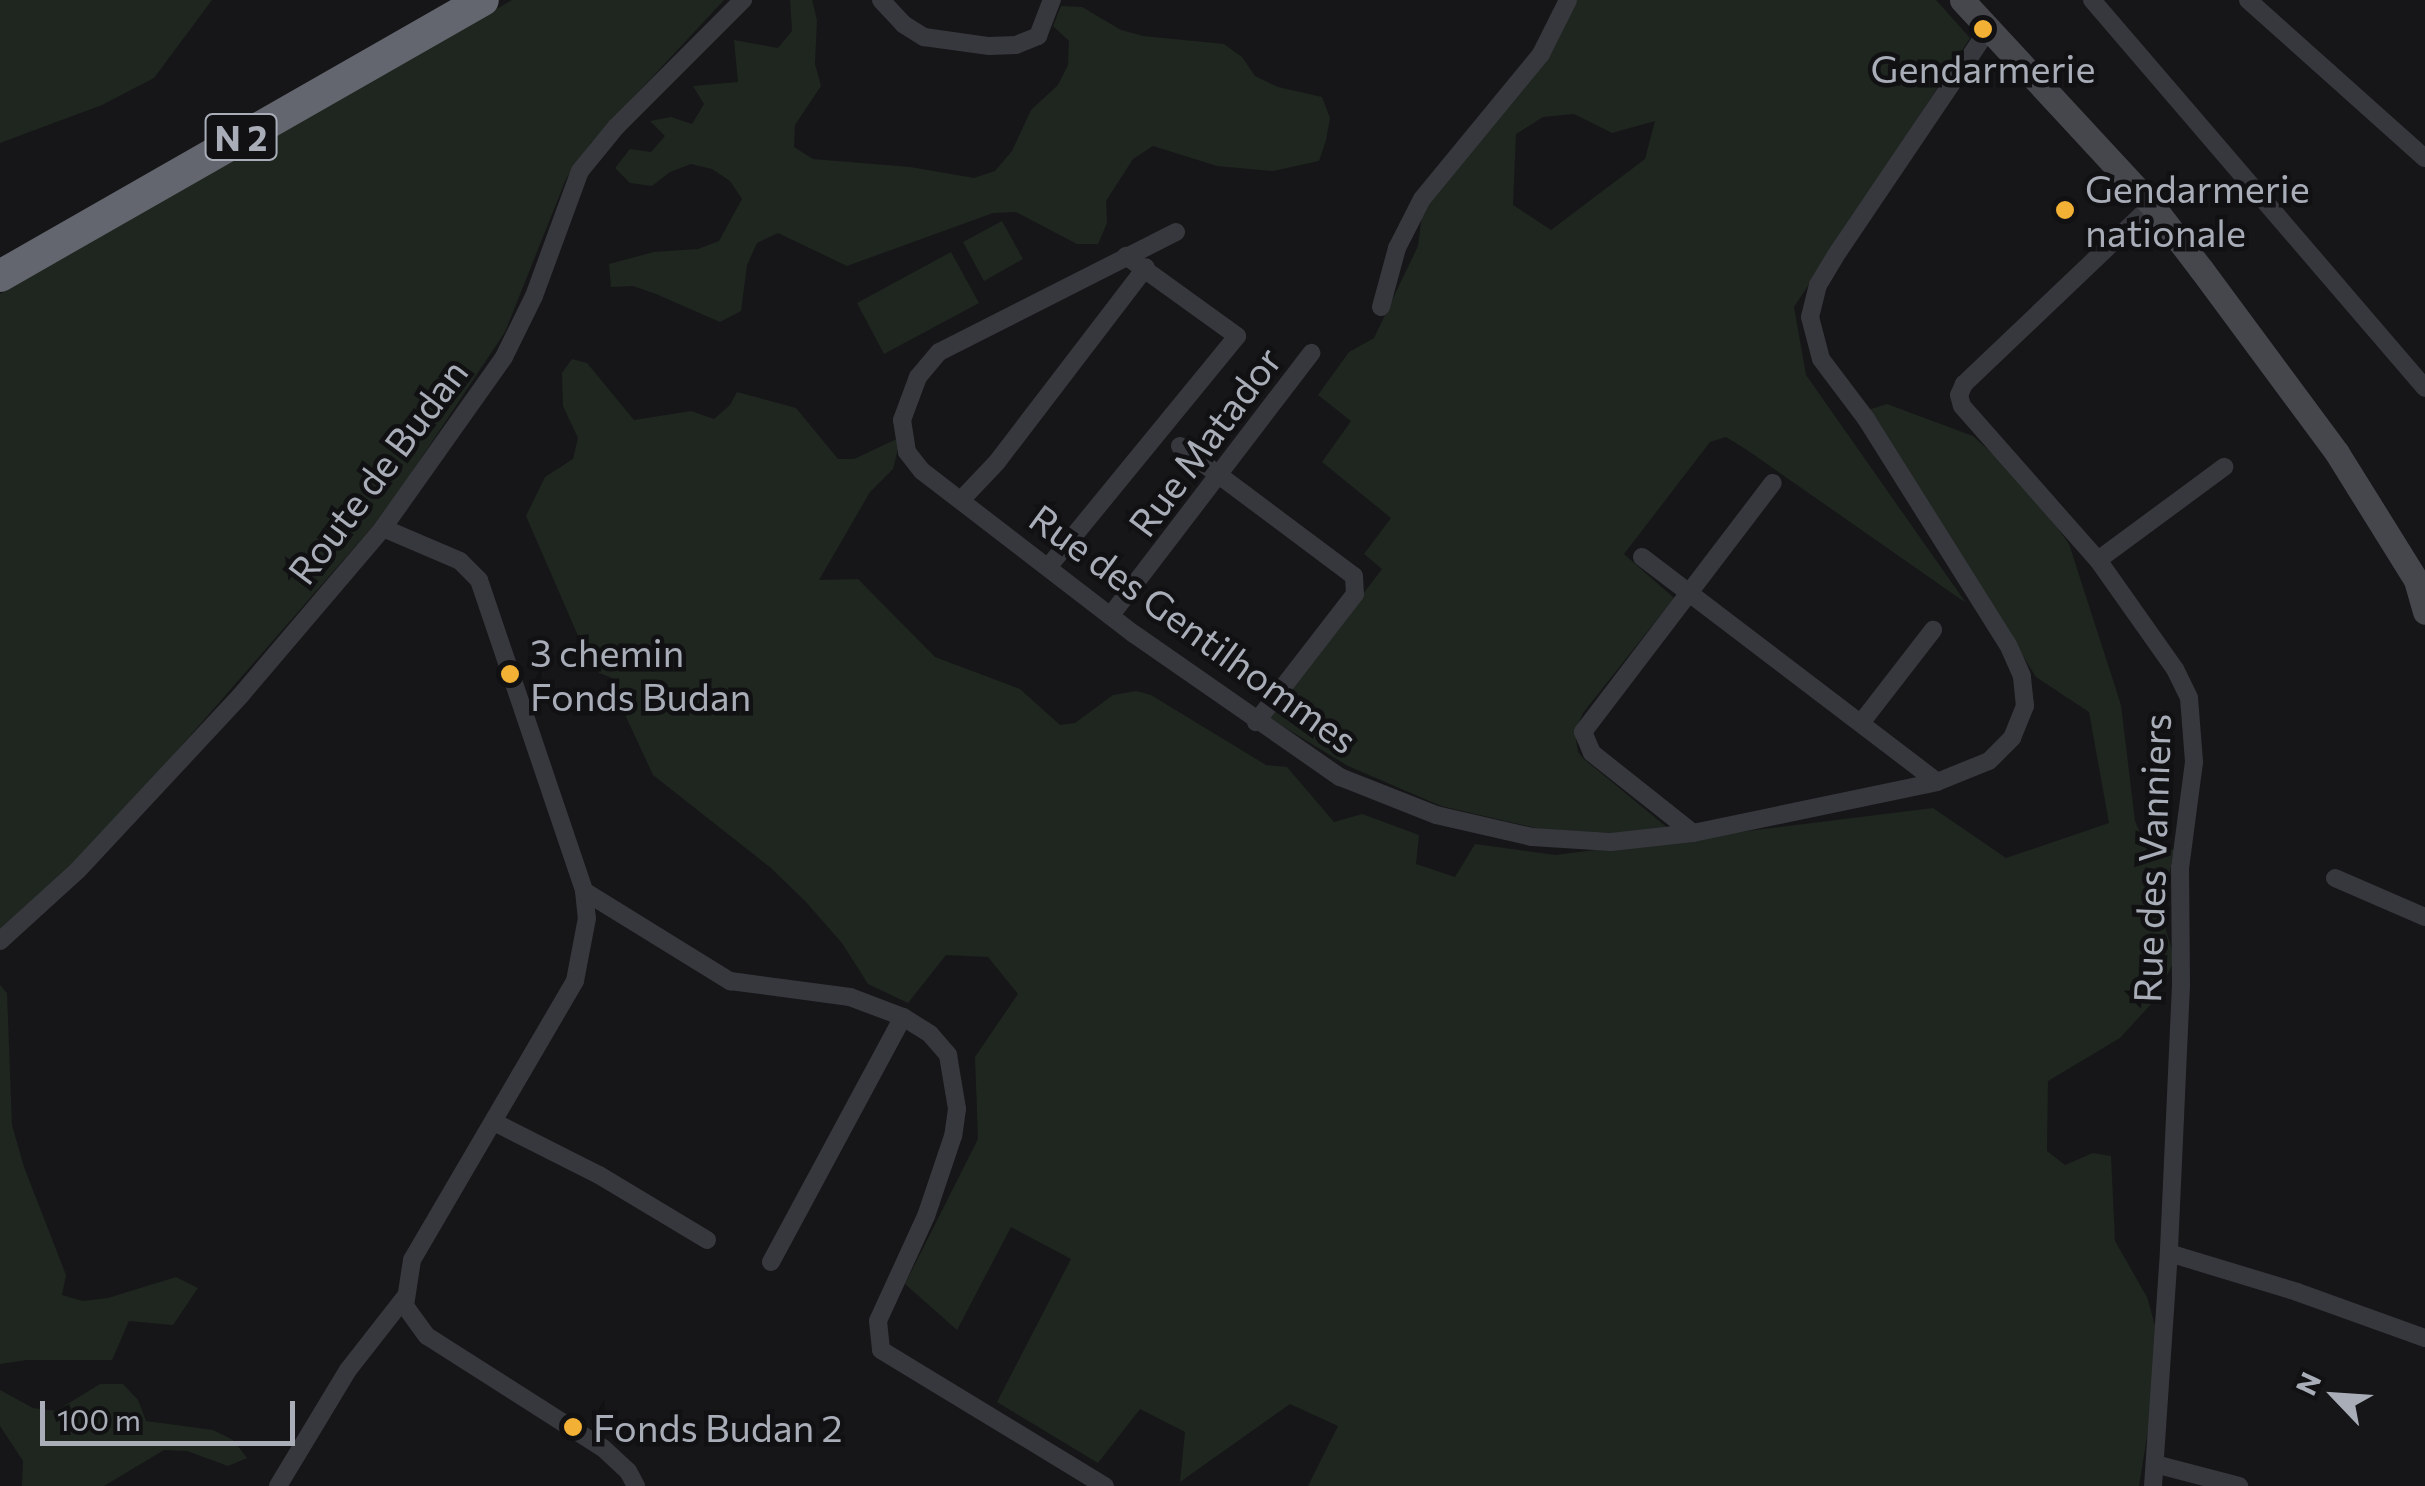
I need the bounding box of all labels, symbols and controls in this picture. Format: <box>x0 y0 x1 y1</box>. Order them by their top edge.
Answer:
marker: Gendarmerie <box>1972 18 1994 40</box>
place label: Gendarmerie <box>1871 45 2095 91</box>
road number: N 2 <box>204 107 278 167</box>
place label: Gendarmerie nationale <box>2085 165 2310 254</box>
marker: Gendarmerie nationale <box>2054 199 2076 221</box>
street label: Rue Matador <box>1118 337 1290 545</box>
street label: Route de Budan <box>278 350 476 592</box>
street label: Rue des Gentilhommes <box>1022 494 1366 762</box>
place label: 3 chemin Fonds Budan <box>530 629 751 718</box>
marker: 3 chemin Fonds Budan <box>499 663 521 685</box>
street label: Rue des Vanniers <box>2123 713 2179 1003</box>
north arrow <box>2285 1346 2385 1446</box>
text: N <box>2288 1367 2328 1400</box>
scale bar <box>45 1381 300 1443</box>
text: 100 m <box>57 1400 141 1437</box>
place label: Fonds Budan 2 <box>593 1404 843 1450</box>
marker: Fonds Budan 2 <box>562 1416 584 1438</box>

